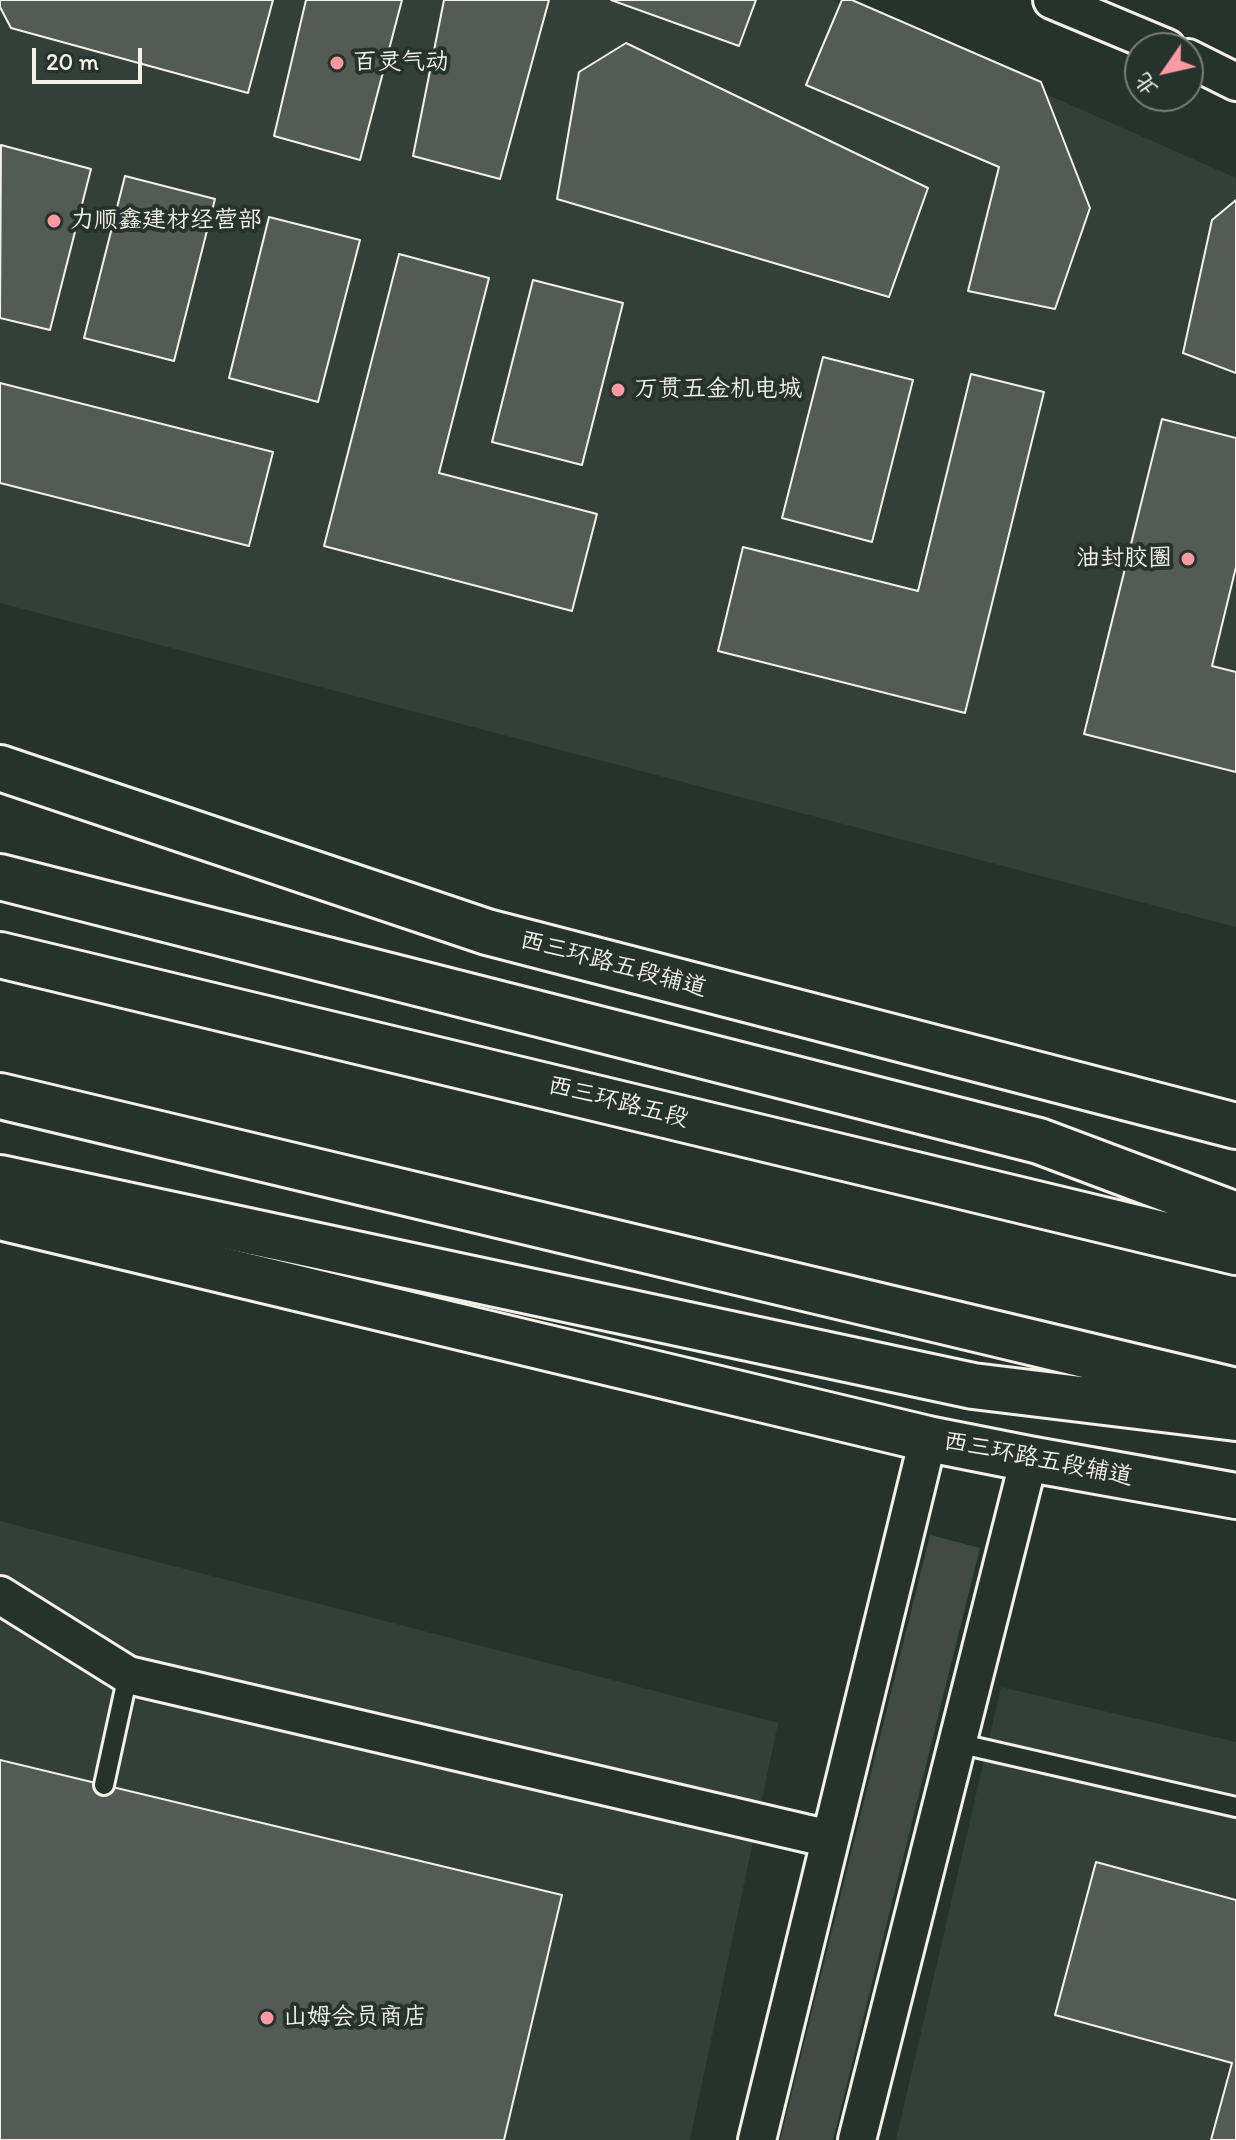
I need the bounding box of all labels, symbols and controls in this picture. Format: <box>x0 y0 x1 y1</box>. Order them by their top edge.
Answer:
scale bar <box>36 32 146 82</box>
north arrow <box>1124 32 1204 112</box>
text: 20 m <box>46 47 99 76</box>
place label: 百灵气动 <box>353 49 449 77</box>
marker: 百灵气动 <box>328 54 346 72</box>
text: 北 <box>1128 68 1163 101</box>
place label: 力顺鑫建材经营部 <box>70 207 262 235</box>
marker: 力顺鑫建材经营部 <box>45 212 63 230</box>
place label: 万贯五金机电城 <box>634 376 802 404</box>
marker: 万贯五金机电城 <box>609 381 627 399</box>
place label: 油封胶圈 <box>1076 545 1172 573</box>
marker: 油封胶圈 <box>1179 550 1197 568</box>
street label: 西三环路五段辅道 <box>517 926 709 1004</box>
street label: 西三环路五段 <box>545 1072 691 1134</box>
street label: 西三环路五段辅道 <box>941 1428 1135 1492</box>
place label: 山姆会员商店 <box>283 2004 427 2032</box>
marker: 山姆会员商店 <box>258 2009 276 2027</box>

